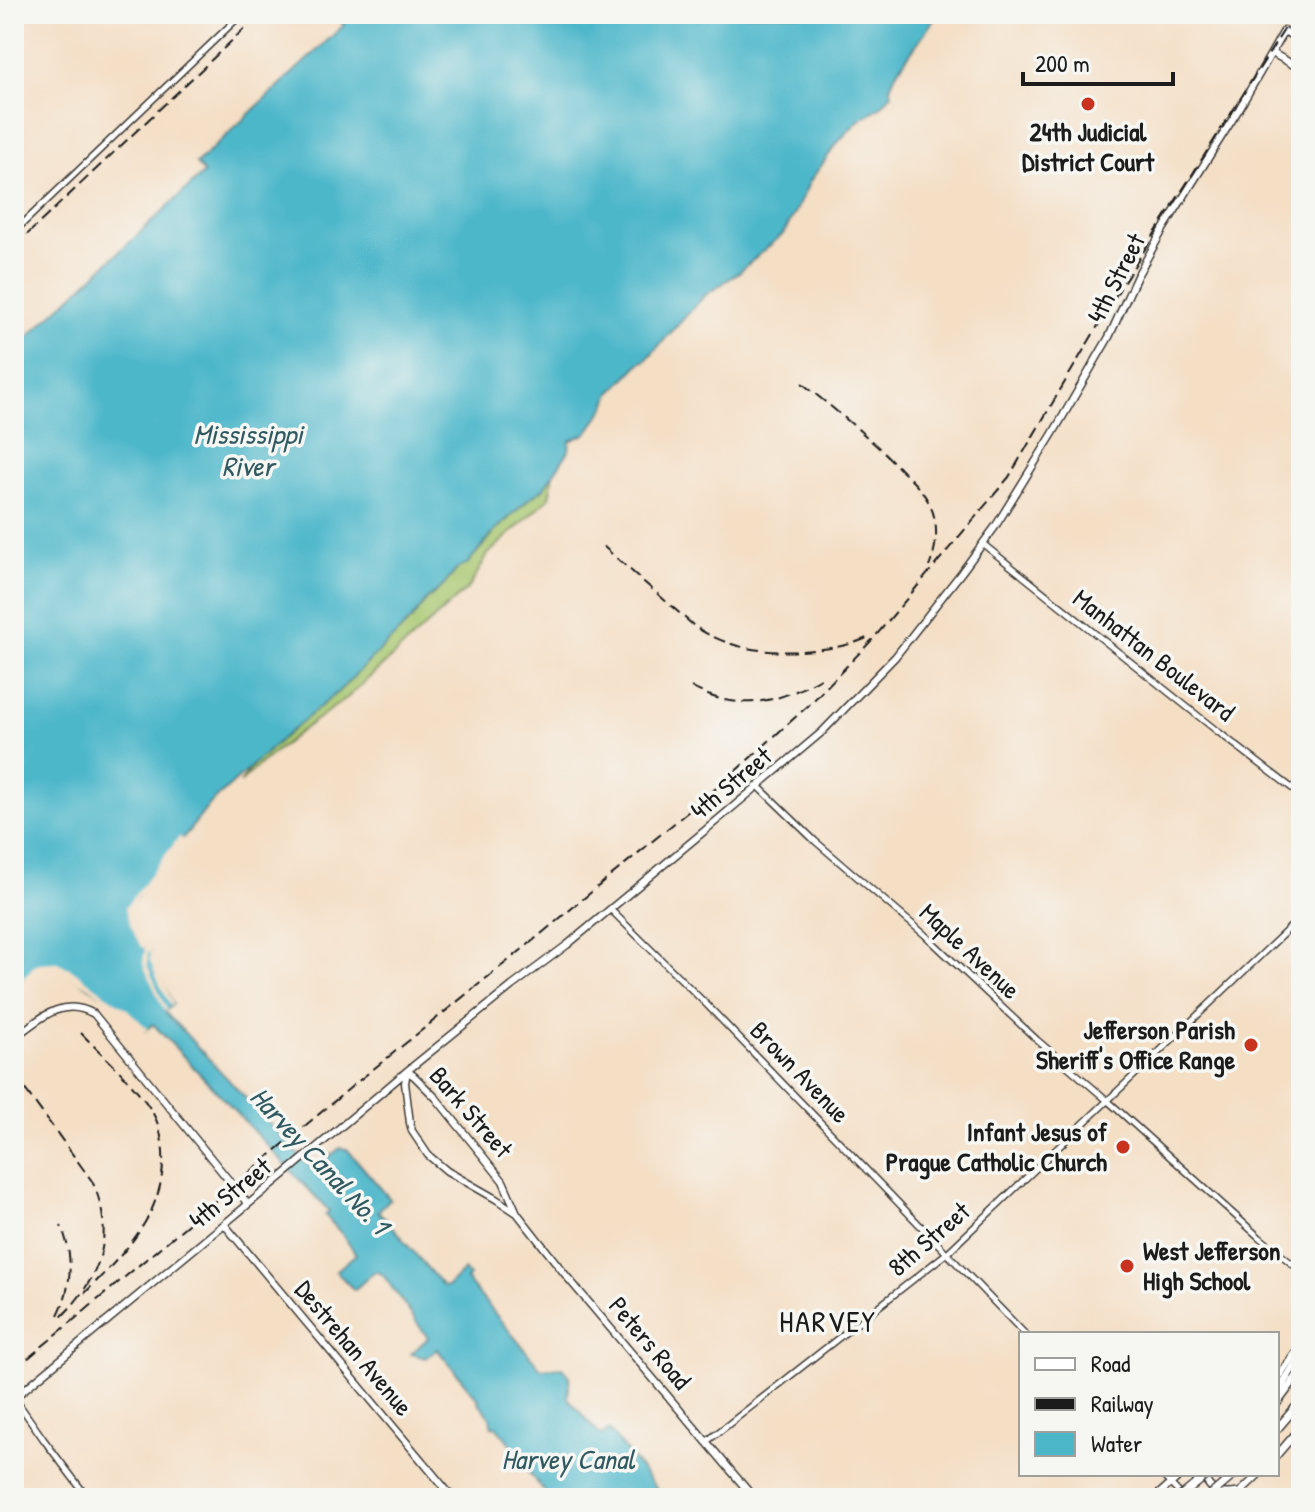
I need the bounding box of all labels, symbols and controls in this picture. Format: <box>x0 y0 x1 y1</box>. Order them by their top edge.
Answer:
scale bar <box>1023 36 1173 86</box>
text: 200 m <box>1035 47 1090 79</box>
marker: 24th Judicial District Court <box>1079 95 1097 113</box>
place label: 24th Judicial District Court <box>1022 114 1155 179</box>
street label: 4th Street <box>1078 226 1153 329</box>
water label: Mississippi River <box>194 415 305 485</box>
street label: Manhattan Boulevard <box>1066 580 1242 729</box>
street label: 4th Street <box>683 738 780 827</box>
street label: Maple Avenue <box>912 895 1028 1006</box>
place label: Jefferson Parish Sheriff's Office Range <box>1036 1012 1236 1078</box>
street label: Brown Avenue <box>743 1013 858 1130</box>
marker: Jefferson Parish Sheriff's Office Range <box>1242 1036 1260 1054</box>
street label: Bark Street <box>422 1058 522 1166</box>
water label: Harvey Canal No. 1 <box>242 1078 401 1245</box>
place label: Infant Jesus of Prague Catholic Church <box>886 1114 1108 1180</box>
marker: Infant Jesus of Prague Catholic Church <box>1114 1138 1132 1156</box>
street label: 4th Street <box>181 1148 279 1236</box>
street label: 8th Street <box>880 1193 978 1284</box>
place label: West Jefferson High School <box>1143 1233 1281 1299</box>
marker: West Jefferson High School <box>1118 1257 1136 1275</box>
street label: Destrehan Avenue <box>287 1273 421 1423</box>
street label: Peters Road <box>601 1289 699 1396</box>
district label: HARVEY <box>779 1301 877 1341</box>
legend <box>1019 1332 1279 1476</box>
text: Road <box>1091 1347 1130 1379</box>
text: Railway <box>1091 1387 1154 1419</box>
text: Water <box>1091 1427 1142 1459</box>
water label: Harvey Canal <box>502 1440 636 1478</box>

